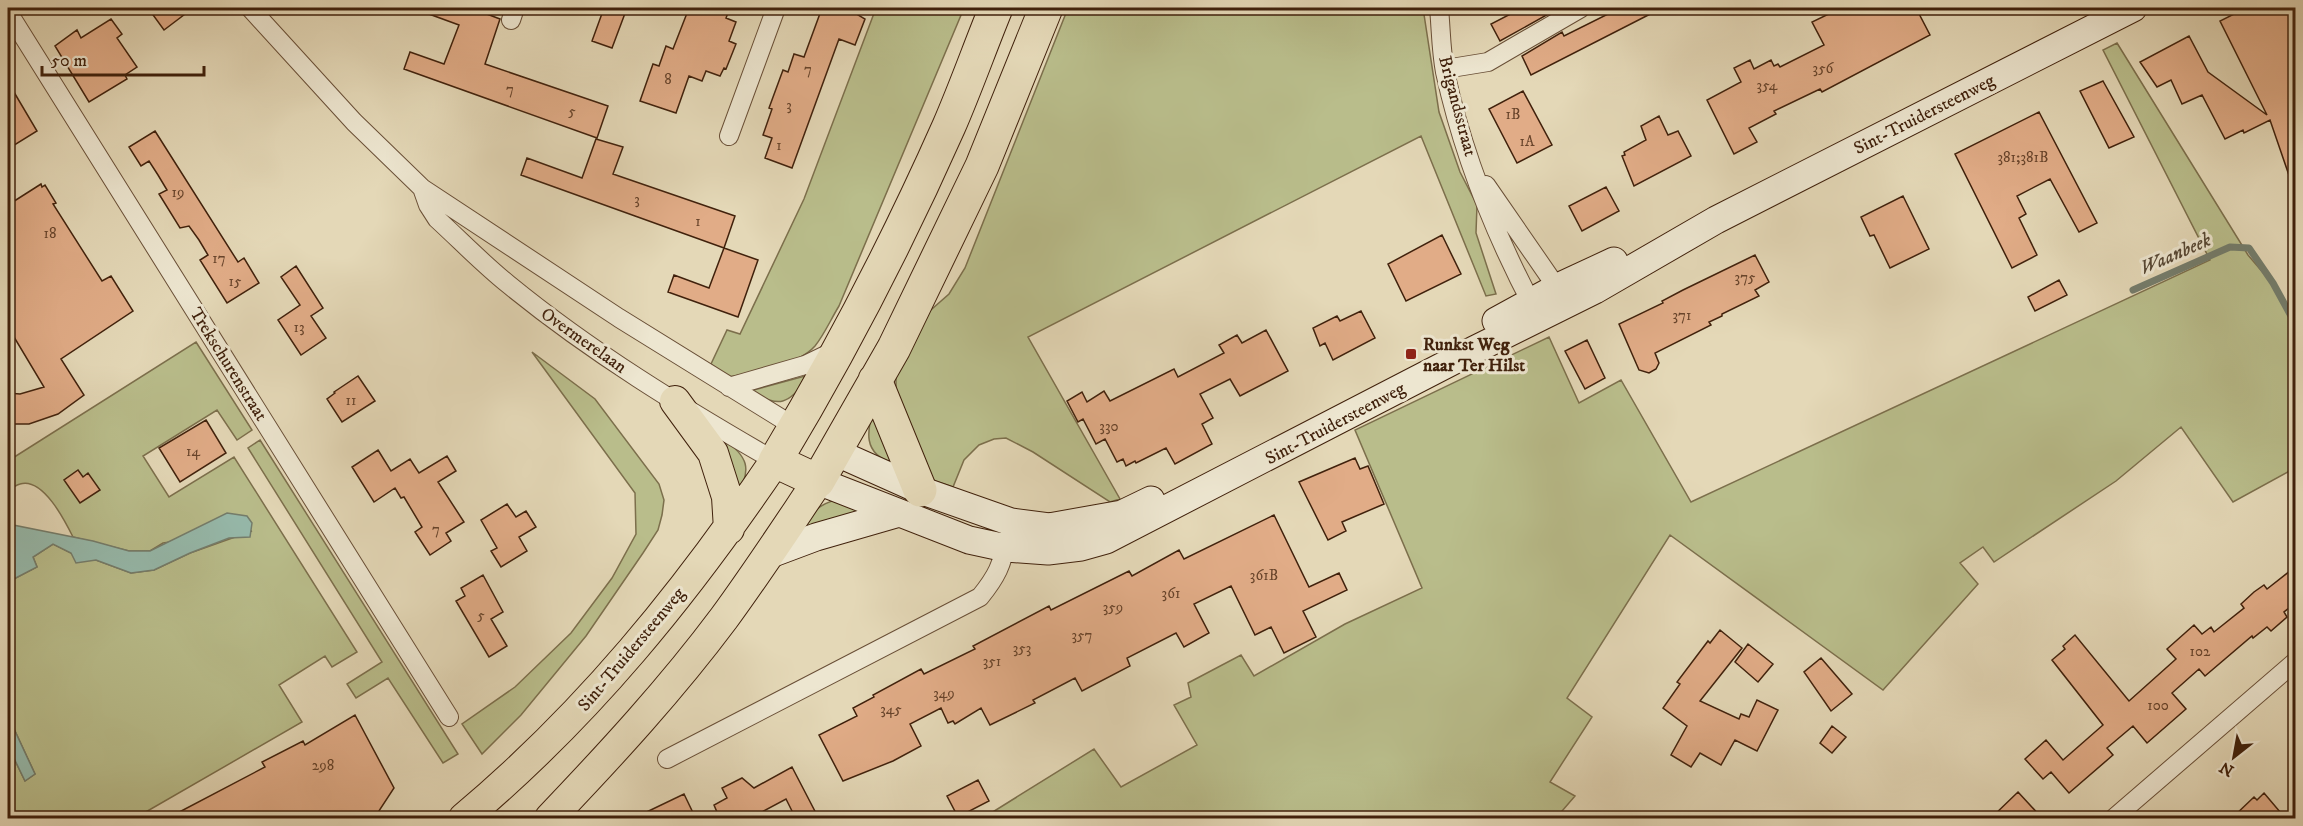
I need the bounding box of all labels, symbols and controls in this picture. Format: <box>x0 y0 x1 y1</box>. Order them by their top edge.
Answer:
scale bar <box>42 39 204 77</box>
text: 50 m <box>51 50 87 72</box>
street label: Brigandsstraat <box>1433 54 1481 159</box>
house number: 356 <box>1813 59 1835 78</box>
house number: 7 <box>804 60 812 79</box>
house number: 8 <box>664 70 672 89</box>
street label: Sint-Truidersteenweg <box>1850 70 1999 160</box>
house number: 354 <box>1757 76 1778 95</box>
house number: 7 <box>506 80 514 99</box>
house number: 3 <box>786 96 792 115</box>
house number: 5 <box>568 102 576 121</box>
house number: 1B <box>1506 105 1521 124</box>
house number: 1A <box>1519 132 1535 151</box>
house number: 1 <box>776 136 782 155</box>
house number: 381;381B <box>1997 148 2049 167</box>
house number: 19 <box>172 183 184 202</box>
house number: 3 <box>634 190 640 209</box>
house number: 1 <box>695 212 701 231</box>
house number: 18 <box>43 224 57 243</box>
water label: Waanbeek <box>2136 227 2216 281</box>
house number: 17 <box>212 249 226 268</box>
house number: 375 <box>1735 268 1756 287</box>
house number: 15 <box>229 272 242 291</box>
street label: Overmerelaan <box>536 303 631 379</box>
street label: Trekschurenstraat <box>184 304 272 426</box>
house number: 371 <box>1672 306 1692 325</box>
house number: 13 <box>293 318 305 337</box>
place label: Runkst Weg naar Ter Hilst <box>1423 334 1525 377</box>
marker: Runkst Weg naar Ter Hilst <box>1404 347 1418 361</box>
street label: Sint-Truidersteenweg <box>1262 378 1409 470</box>
house number: 11 <box>345 391 357 410</box>
house number: 330 <box>1099 417 1119 436</box>
house number: 14 <box>186 442 200 461</box>
house number: 7 <box>432 520 440 539</box>
house number: 361B <box>1250 566 1278 585</box>
street label: Sint-Truidersteenweg <box>573 583 690 716</box>
house number: 361 <box>1162 584 1180 603</box>
house number: 359 <box>1103 598 1123 617</box>
house number: 5 <box>477 606 485 625</box>
house number: 357 <box>1072 626 1093 645</box>
house number: 353 <box>1013 639 1031 658</box>
house number: 102 <box>2190 642 2211 661</box>
house number: 351 <box>983 652 1001 671</box>
house number: 349 <box>933 684 955 703</box>
house number: 100 <box>2147 696 2169 715</box>
house number: 345 <box>880 700 902 719</box>
north arrow <box>2204 727 2264 787</box>
house number: 298 <box>312 756 334 775</box>
text: N <box>2216 757 2238 781</box>

